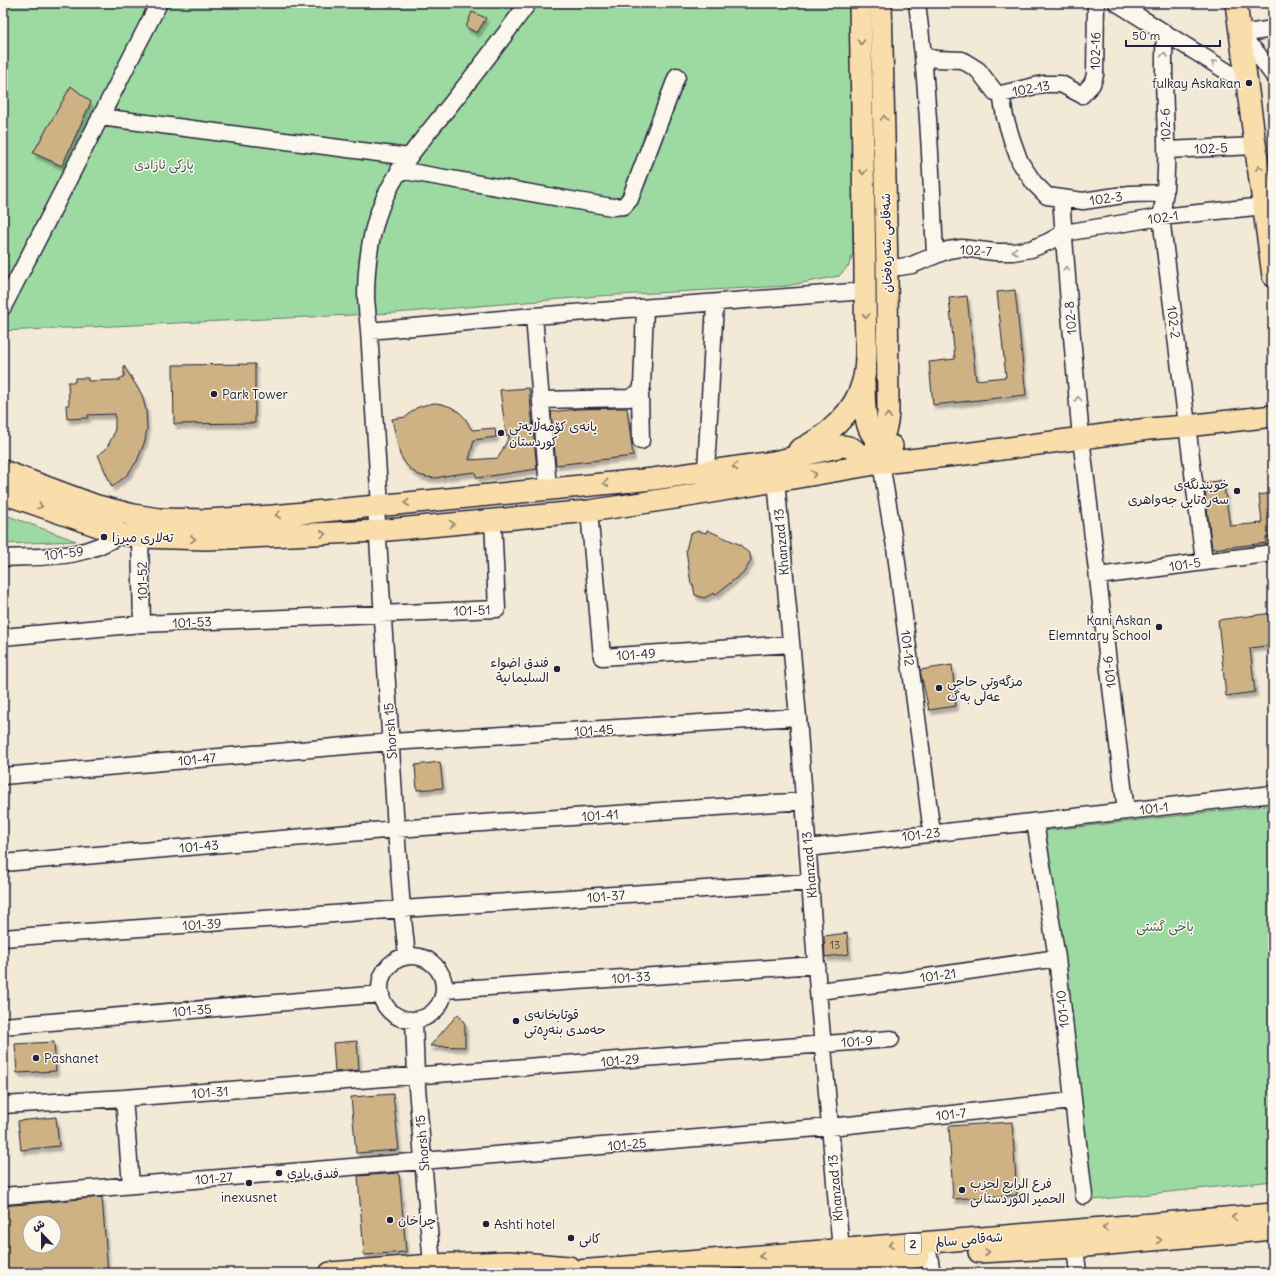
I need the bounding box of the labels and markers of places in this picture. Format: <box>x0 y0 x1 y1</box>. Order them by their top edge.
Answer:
place label: fulkay Askakan <box>1152 75 1241 92</box>
marker: fulkay Askakan <box>1244 78 1254 88</box>
place label: Park Tower <box>222 386 288 403</box>
marker: Park Tower <box>209 389 219 399</box>
place label: یانەی کۆمەڵایەتی کوردستان <box>509 417 597 450</box>
marker: یانەی کۆمەڵایەتی کوردستان <box>496 428 506 438</box>
place label: خویندنگەی سەرەتایی جەواهری <box>1128 476 1229 509</box>
marker: خویندنگەی سەرەتایی جەواهری <box>1232 486 1242 496</box>
place label: تەلاری میرزا <box>112 529 174 546</box>
marker: تەلاری میرزا <box>99 532 109 542</box>
place label: Kani Askan Elemntary School <box>1048 612 1151 644</box>
marker: Kani Askan Elemntary School <box>1154 622 1164 632</box>
place label: فندق اضواء السليمانية <box>490 654 549 686</box>
marker: فندق اضواء السليمانية <box>552 664 562 674</box>
place label: مزگەوتی حاجی عەلی بەگ <box>947 673 1023 706</box>
marker: مزگەوتی حاجی عەلی بەگ <box>934 683 944 693</box>
place label: قوتابخانەی حەمدی بنەڕەتی <box>524 1006 606 1040</box>
marker: قوتابخانەی حەمدی بنەڕەتی <box>511 1016 521 1026</box>
place label: Pashanet <box>44 1050 99 1067</box>
marker: Pashanet <box>31 1053 41 1063</box>
place label: فندق يادي <box>287 1165 339 1183</box>
marker: فندق يادي <box>274 1168 284 1178</box>
place label: فرع الرابع لحزب الحمير الكوردستانى <box>970 1175 1065 1208</box>
marker: inexusnet <box>244 1178 254 1188</box>
marker: فرع الرابع لحزب الحمير الكوردستانى <box>957 1185 967 1195</box>
place label: inexusnet <box>221 1189 278 1206</box>
place label: چراخان <box>398 1212 436 1229</box>
marker: چراخان <box>385 1215 395 1225</box>
place label: Ashti hotel <box>494 1216 555 1233</box>
marker: Ashti hotel <box>481 1219 491 1229</box>
place label: کانی <box>579 1230 601 1248</box>
marker: کانی <box>566 1233 576 1243</box>

